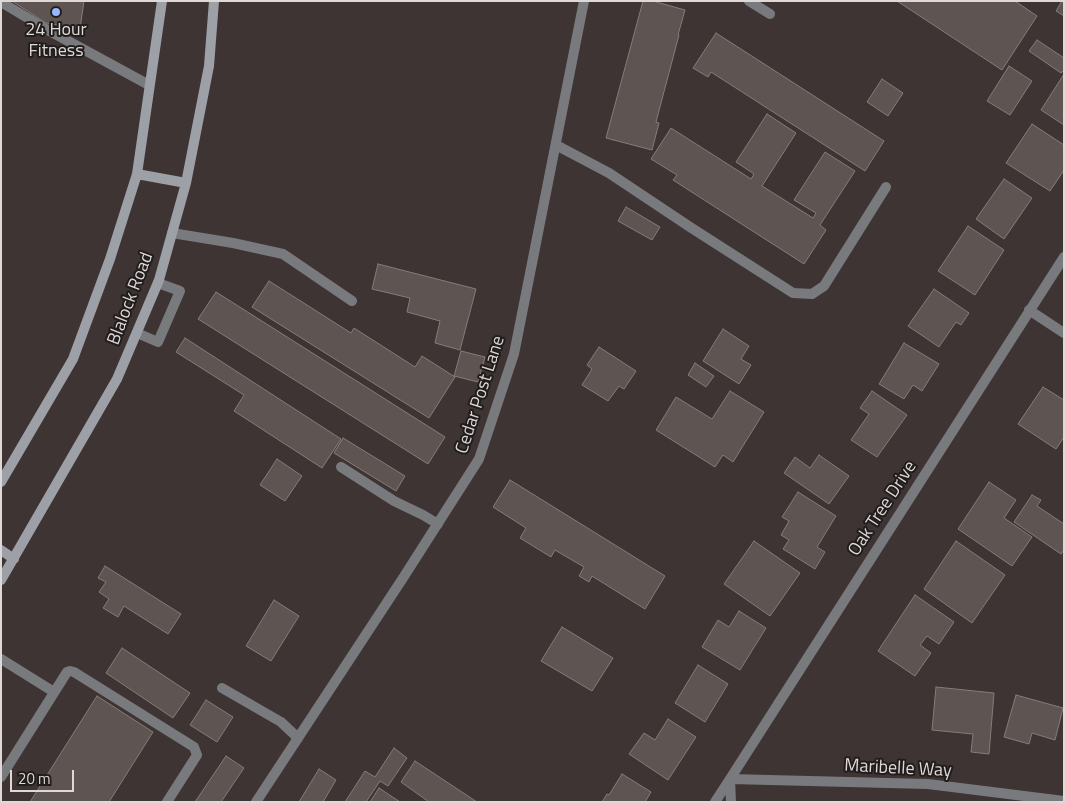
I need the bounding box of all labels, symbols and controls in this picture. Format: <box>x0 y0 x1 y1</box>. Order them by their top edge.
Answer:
marker: 24 Hour Fitness <box>50 6 62 18</box>
place label: 24 Hour Fitness <box>25 20 87 62</box>
street label: Blalock Road <box>103 250 159 348</box>
street label: Cedar Post Lane <box>452 333 510 457</box>
street label: Oak Tree Drive <box>844 457 922 561</box>
street label: Maribelle Way <box>844 755 952 783</box>
scale bar <box>12 760 76 792</box>
text: 20 m <box>18 767 51 790</box>

